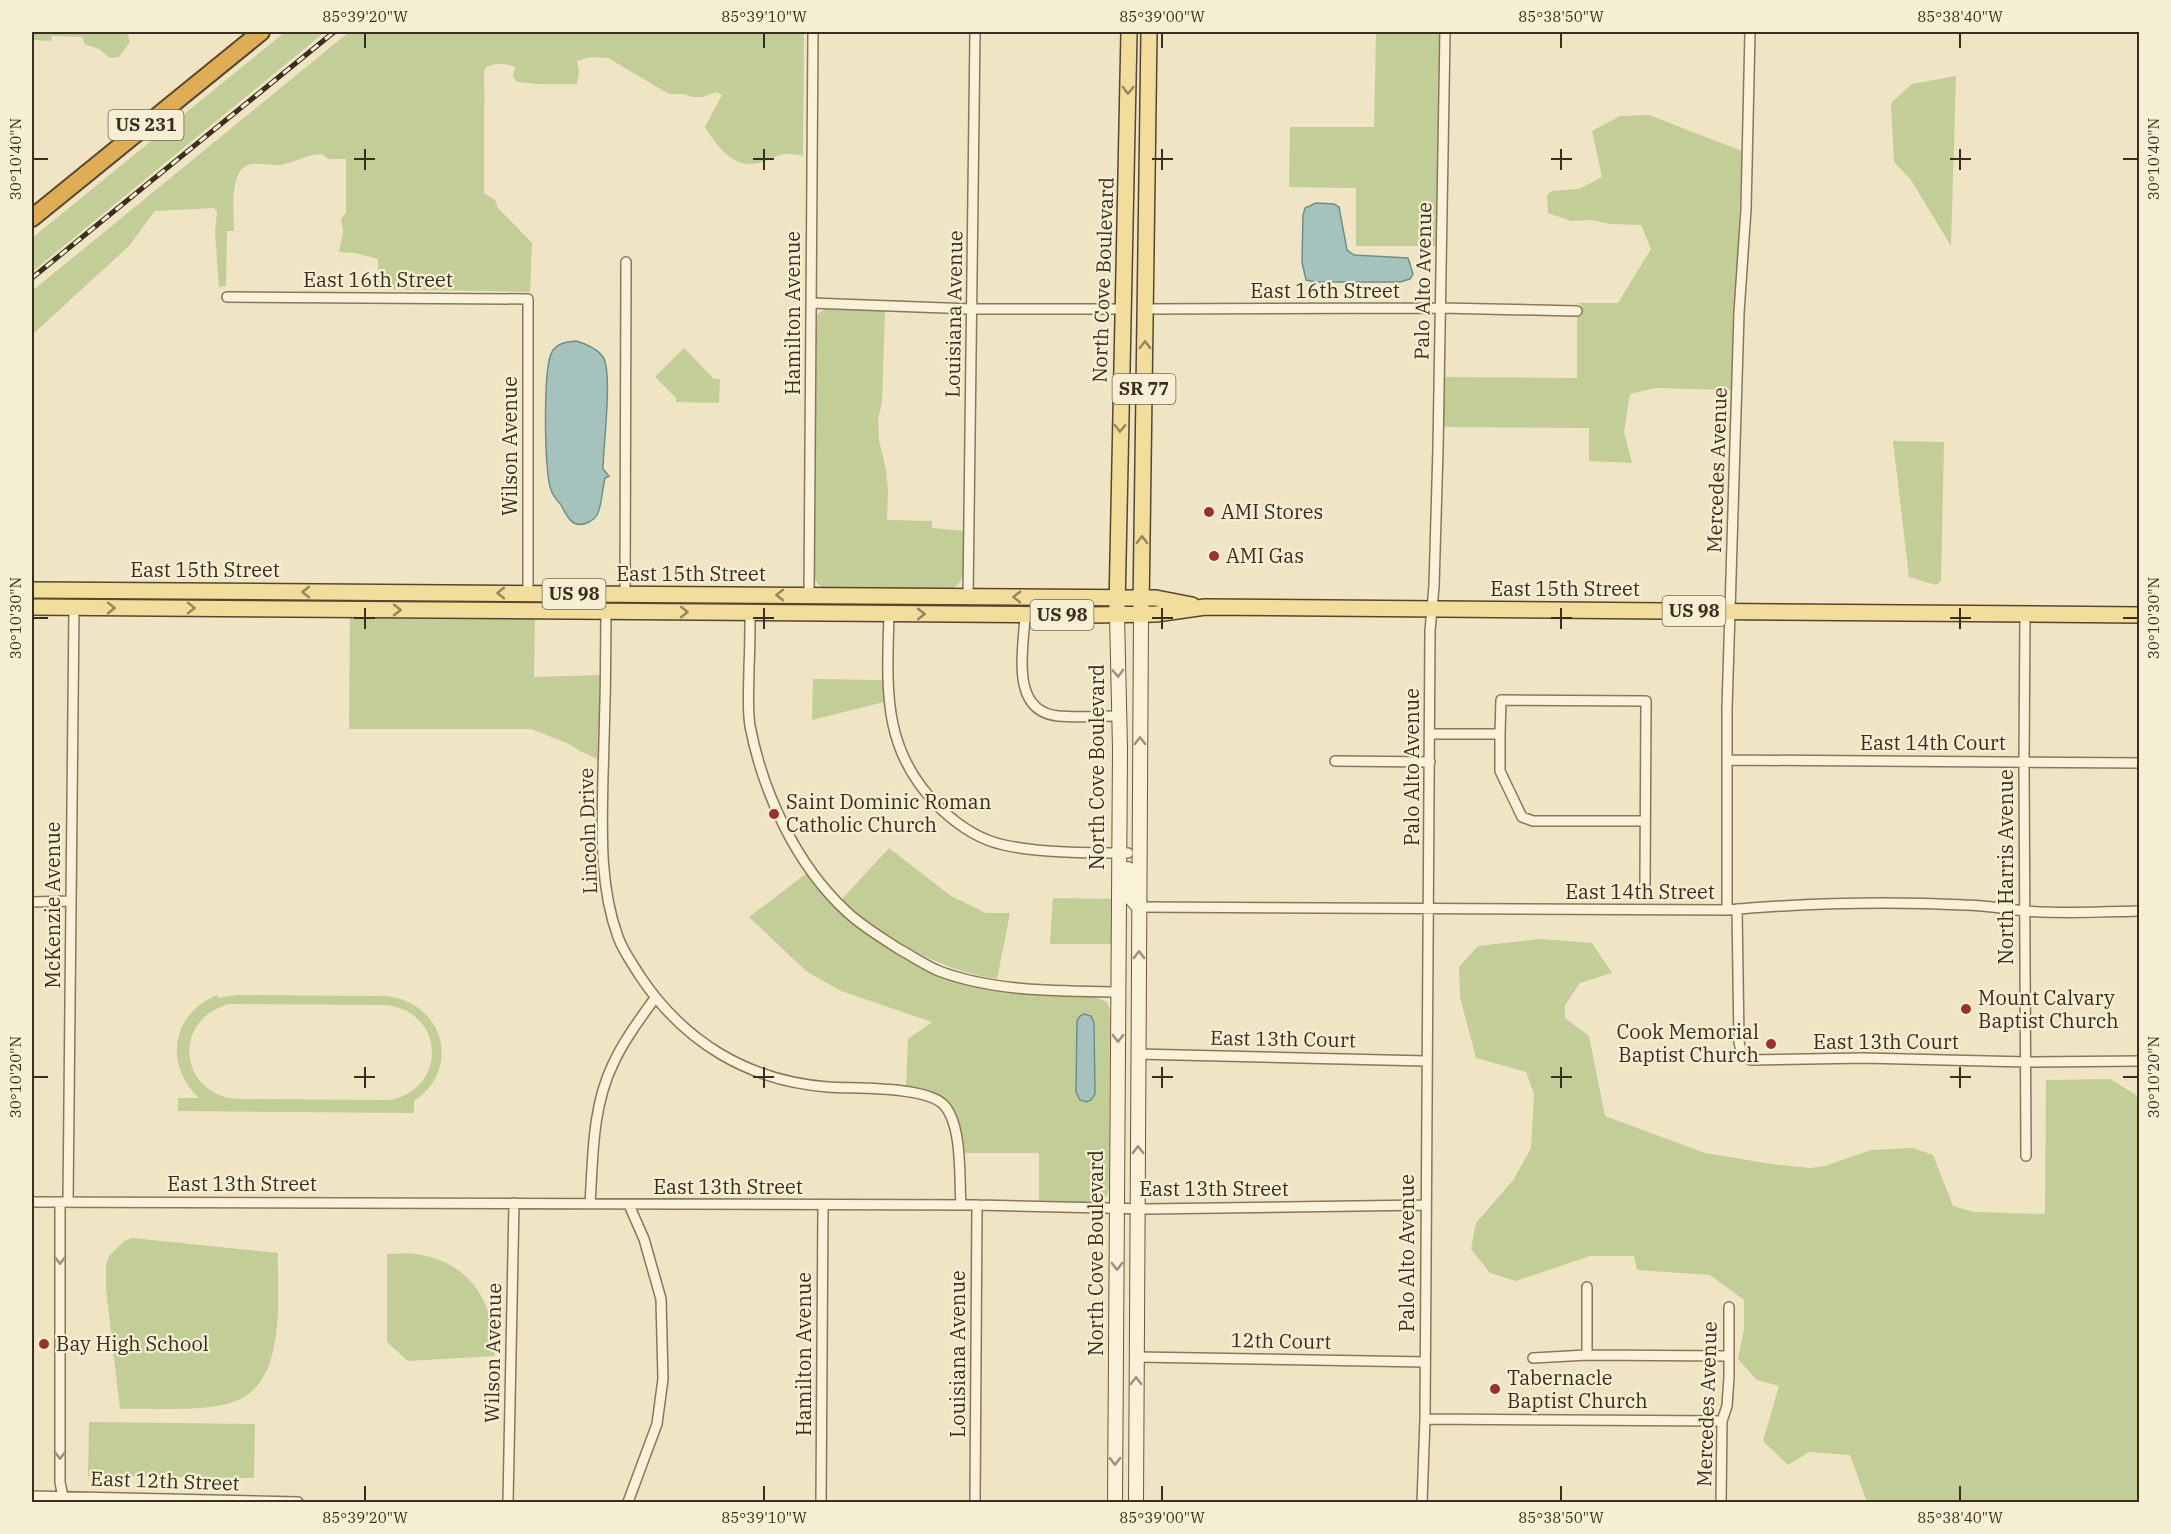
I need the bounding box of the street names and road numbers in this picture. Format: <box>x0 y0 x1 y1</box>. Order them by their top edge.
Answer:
road number: US 231 <box>108 110 184 140</box>
street label: North Cove Boulevard <box>1085 177 1120 383</box>
street label: Palo Alto Avenue <box>1408 202 1437 360</box>
street label: Louisiana Avenue <box>939 230 968 398</box>
street label: Hamilton Avenue <box>779 231 806 395</box>
street label: East 16th Street <box>303 266 453 293</box>
street label: East 16th Street <box>1250 277 1400 304</box>
road number: SR 77 <box>1112 374 1176 404</box>
street label: Wilson Avenue <box>496 376 523 516</box>
street label: Mercedes Avenue <box>1700 387 1733 553</box>
street label: East 15th Street <box>130 556 280 583</box>
street label: East 15th Street <box>616 560 766 587</box>
street label: East 15th Street <box>1490 575 1640 602</box>
road number: US 98 <box>542 579 606 609</box>
road number: US 98 <box>1662 596 1726 626</box>
road number: US 98 <box>1030 600 1094 630</box>
street label: North Cove Boulevard <box>1083 664 1110 870</box>
street label: Palo Alto Avenue <box>1398 688 1425 846</box>
street label: East 14th Court <box>1860 729 2006 756</box>
street label: Lincoln Drive <box>572 767 603 895</box>
street label: North Harris Avenue <box>1992 769 2019 965</box>
street label: McKenzie Avenue <box>39 821 66 989</box>
street label: East 14th Street <box>1565 878 1715 905</box>
street label: East 13th Court <box>1210 1024 1356 1053</box>
street label: East 13th Court <box>1813 1028 1959 1055</box>
street label: North Cove Boulevard <box>1082 1150 1109 1356</box>
street label: East 13th Street <box>167 1170 317 1197</box>
street label: East 13th Street <box>653 1173 803 1200</box>
street label: Palo Alto Avenue <box>1393 1174 1420 1332</box>
street label: East 13th Street <box>1139 1175 1289 1202</box>
street label: Louisiana Avenue <box>944 1270 971 1438</box>
street label: Hamilton Avenue <box>790 1272 817 1436</box>
street label: Wilson Avenue <box>478 1283 507 1423</box>
street label: Mercedes Avenue <box>1690 1321 1723 1487</box>
street label: 12th Court <box>1230 1326 1332 1355</box>
street label: East 12th Street <box>90 1464 240 1497</box>

